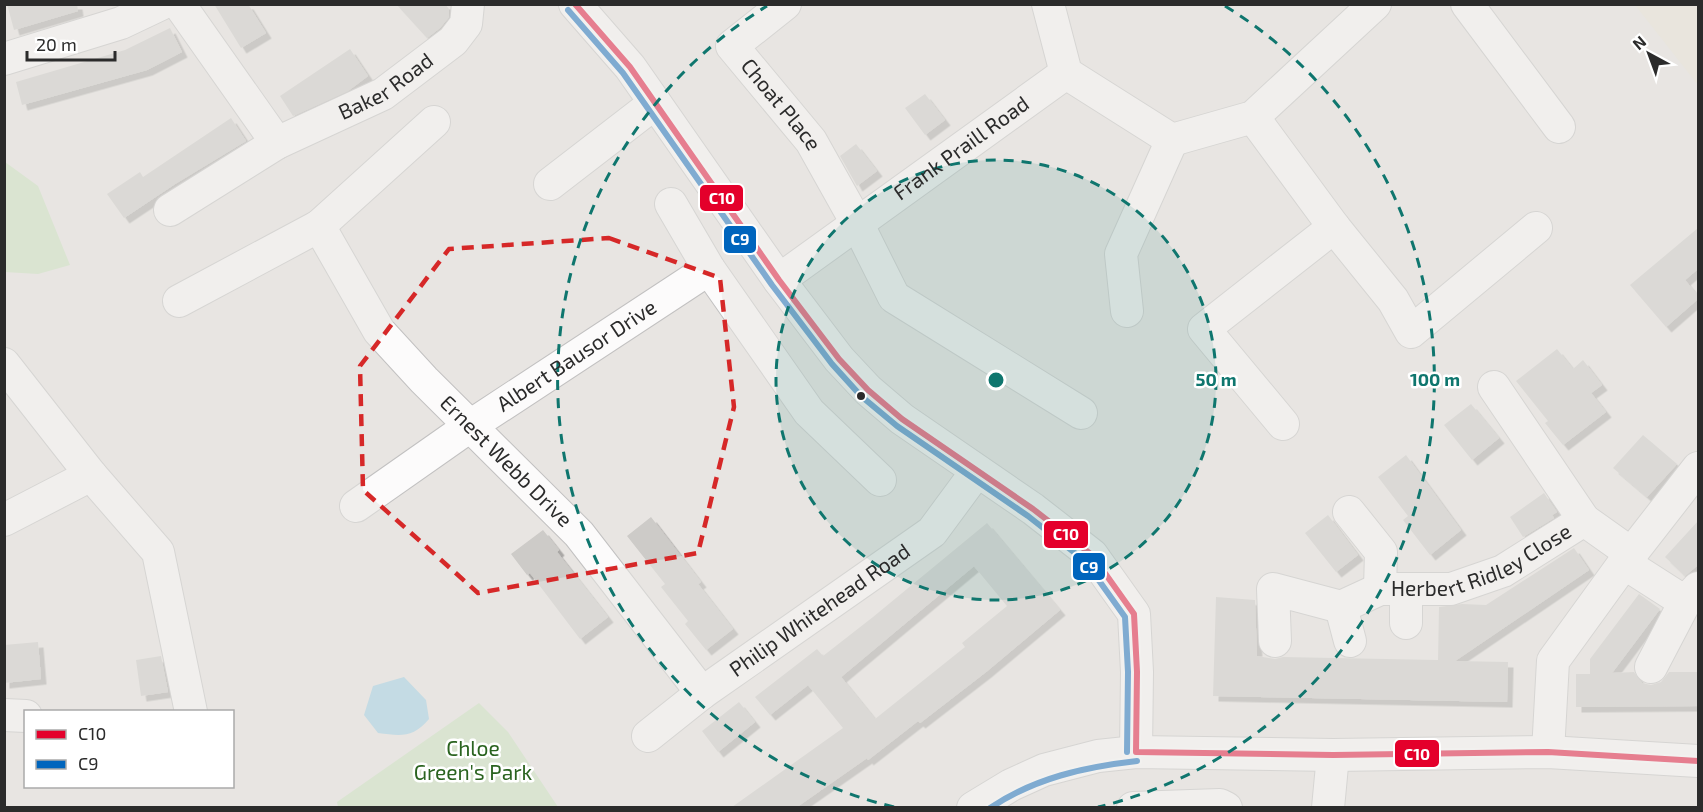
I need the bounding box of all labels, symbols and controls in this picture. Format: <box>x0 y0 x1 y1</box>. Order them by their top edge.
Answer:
scale bar <box>27 24 116 62</box>
north arrow <box>1619 24 1679 84</box>
text: N <box>1628 31 1649 53</box>
text: 20 m <box>36 33 77 55</box>
street label: Baker Road <box>334 47 437 124</box>
street label: Choat Place <box>737 53 828 154</box>
street label: Frank Praill Road <box>888 90 1033 204</box>
line badge: C10 <box>699 184 744 212</box>
text: C10 <box>709 188 735 207</box>
line badge: C9 <box>723 225 757 254</box>
text: C9 <box>731 229 749 248</box>
street label: Albert Bausor Drive <box>492 293 660 416</box>
text: 50 m <box>1195 368 1237 390</box>
text: 100 m <box>1410 368 1460 390</box>
centre of rings <box>986 370 1006 390</box>
street label: Ernest Webb Drive <box>436 389 578 531</box>
unlabelled marker <box>855 390 867 402</box>
street label: Herbert Ridley Close <box>1391 517 1575 600</box>
line badge: C10 <box>1043 520 1089 549</box>
text: C10 <box>1053 524 1079 543</box>
street label: Philip Whitehead Road <box>724 537 914 681</box>
line badge: C9 <box>1072 552 1106 581</box>
text: C9 <box>1080 557 1098 576</box>
legend <box>24 710 234 788</box>
text: C10 <box>78 722 106 744</box>
park label: Chloe Green's Park <box>414 735 533 784</box>
line badge: C10 <box>1394 739 1440 768</box>
text: C10 <box>1404 744 1430 763</box>
text: C9 <box>78 752 99 774</box>

